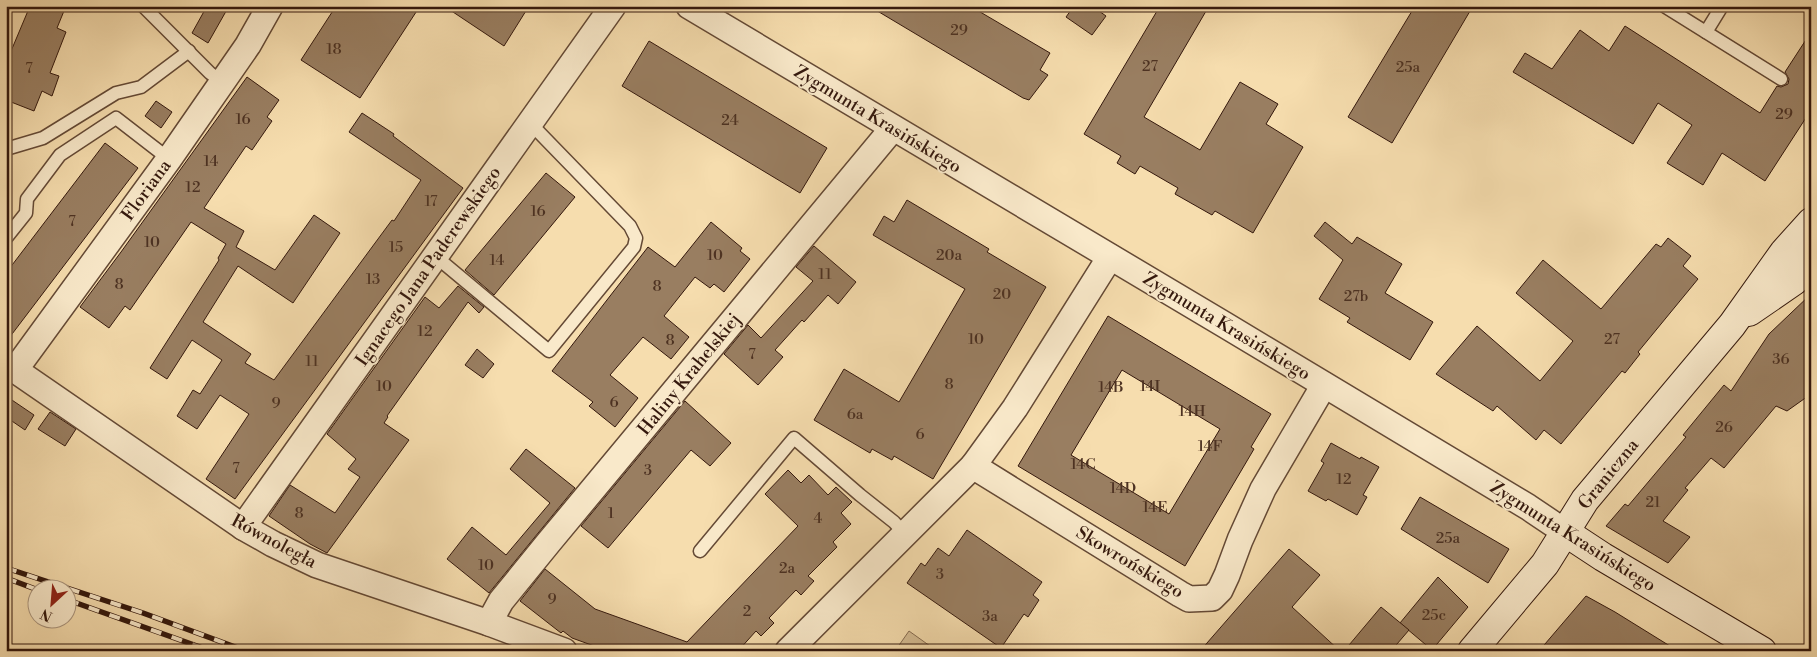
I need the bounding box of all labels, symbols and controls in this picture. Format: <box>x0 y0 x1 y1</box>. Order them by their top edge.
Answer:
house number: 29 <box>950 21 968 40</box>
house number: 18 <box>326 40 342 59</box>
house number: 27 <box>1142 57 1158 76</box>
house number: 25a <box>1396 58 1421 77</box>
house number: 7 <box>25 59 33 78</box>
street label: Zygmunta Krasińskiego <box>790 60 966 179</box>
house number: 29 <box>1775 105 1793 124</box>
house number: 16 <box>235 110 251 129</box>
house number: 24 <box>721 111 739 130</box>
house number: 14 <box>204 152 218 171</box>
street label: Floriana <box>116 154 177 225</box>
street label: Ignacego Jana Paderewskiego <box>351 162 506 371</box>
house number: 12 <box>185 178 201 197</box>
house number: 17 <box>424 192 438 211</box>
house number: 16 <box>530 202 546 221</box>
house number: 7 <box>68 212 76 231</box>
house number: 10 <box>144 233 160 252</box>
house number: 15 <box>389 238 403 257</box>
house number: 10 <box>707 246 723 265</box>
house number: 20a <box>936 246 962 265</box>
house number: 14 <box>490 251 504 270</box>
house number: 11 <box>818 265 832 284</box>
street label: Zygmunta Krasińskiego <box>1139 267 1315 386</box>
house number: 13 <box>366 270 380 289</box>
house number: 8 <box>114 275 124 294</box>
house number: 8 <box>652 277 662 296</box>
house number: 20 <box>993 285 1011 304</box>
house number: 27b <box>1344 287 1368 306</box>
street label: Haliny Krahelskiej <box>633 308 746 440</box>
house number: 12 <box>417 322 433 341</box>
house number: 10 <box>968 330 984 349</box>
house number: 27 <box>1604 330 1620 349</box>
house number: 8 <box>665 331 675 350</box>
house number: 7 <box>748 345 756 364</box>
house number: 36 <box>1772 350 1790 369</box>
house number: 11 <box>305 352 319 371</box>
house number: 8 <box>944 375 954 394</box>
house number: 10 <box>376 377 392 396</box>
house number: 14I <box>1140 377 1161 396</box>
house number: 14B <box>1098 378 1124 397</box>
house number: 6 <box>609 393 619 412</box>
house number: 9 <box>271 394 281 413</box>
house number: 14H <box>1179 402 1205 421</box>
house number: 6a <box>847 405 864 424</box>
house number: 26 <box>1715 418 1733 437</box>
house number: 6 <box>915 425 925 444</box>
street label: Graniczna <box>1573 434 1644 514</box>
house number: 14F <box>1198 437 1222 456</box>
house number: 14C <box>1070 455 1096 474</box>
house number: 7 <box>232 459 240 478</box>
house number: 3 <box>644 461 652 480</box>
house number: 12 <box>1336 470 1352 489</box>
street label: Zygmunta Krasińskiego <box>1485 476 1660 597</box>
house number: 14D <box>1110 479 1136 498</box>
house number: 21 <box>1645 493 1661 512</box>
house number: 14E <box>1142 498 1168 517</box>
house number: 8 <box>294 504 304 523</box>
house number: 1 <box>608 504 615 523</box>
street label: Równoległa <box>227 509 321 574</box>
house number: 4 <box>814 509 823 528</box>
street label: Skowrońskiego <box>1072 521 1188 604</box>
house number: 25a <box>1436 529 1461 548</box>
house number: 10 <box>478 556 494 575</box>
house number: 2a <box>779 559 795 578</box>
house number: 3 <box>936 565 944 584</box>
north arrow <box>28 580 78 630</box>
house number: 9 <box>547 590 557 609</box>
house number: 2 <box>743 602 751 621</box>
text: N <box>38 604 56 625</box>
house number: 25c <box>1422 606 1446 625</box>
house number: 3a <box>982 607 998 626</box>

